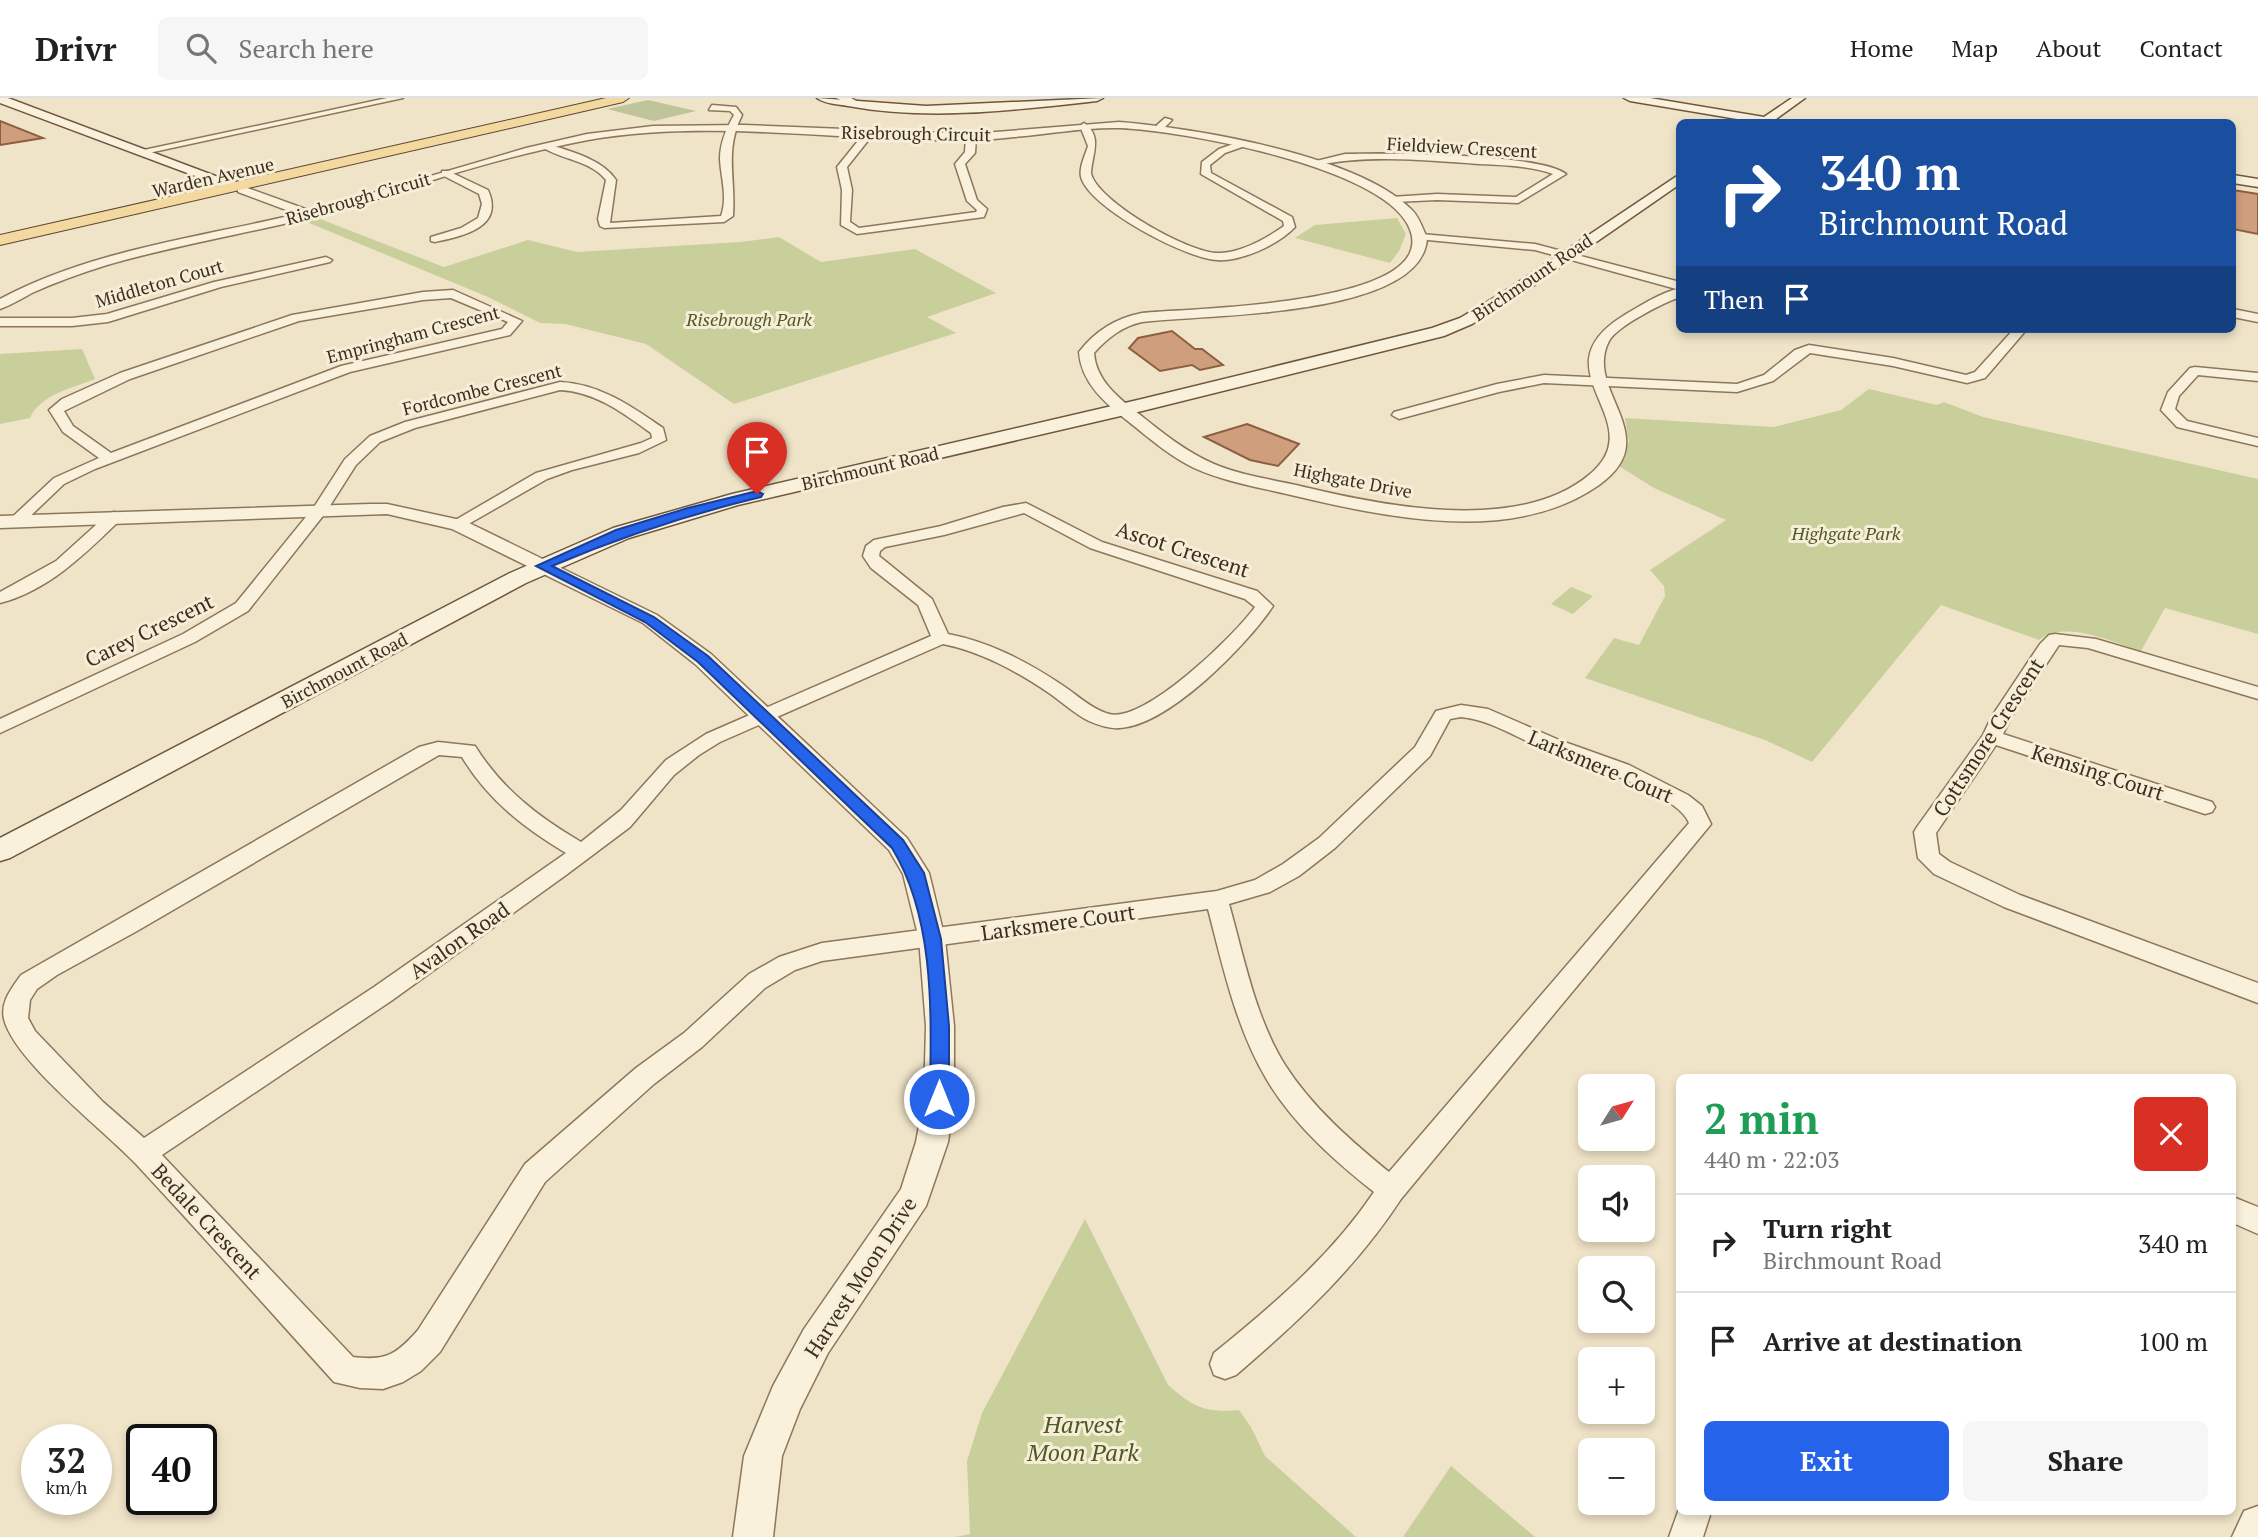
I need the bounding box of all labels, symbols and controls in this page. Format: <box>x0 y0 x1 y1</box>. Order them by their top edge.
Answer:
search box <box>158 17 648 80</box>
text: Drivr <box>35 27 116 70</box>
icon: search <box>182 29 220 67</box>
text: Search here <box>238 31 374 65</box>
text: Home <box>1850 32 1914 64</box>
text: Map <box>1952 32 1998 64</box>
text: About <box>2036 32 2102 64</box>
text: Contact <box>2140 32 2223 64</box>
street label: Risebrough Circuit <box>841 120 991 146</box>
street label: Fieldview Crescent <box>1386 131 1538 163</box>
text: 340 m <box>1819 139 1961 204</box>
icon: right <box>1704 147 1795 238</box>
street label: Warden Avenue <box>150 151 276 203</box>
street label: Risebrough Circuit <box>283 166 434 230</box>
text: Birchmount Road <box>1819 202 2068 244</box>
street label: Birchmount Road <box>1467 228 1597 326</box>
street label: Middleton Court <box>92 253 226 313</box>
icon: arrive <box>1778 280 1816 318</box>
text: Then <box>1704 282 1764 316</box>
street label: Empringham Crescent <box>324 299 502 369</box>
park label: Risebrough Park <box>685 307 812 331</box>
street label: Fordcombe Crescent <box>400 358 564 420</box>
pin <box>727 422 787 494</box>
icon: arrive <box>738 433 776 471</box>
street label: Birchmount Road <box>799 441 941 495</box>
street label: Highgate Drive <box>1292 457 1414 503</box>
street label: Ascot Crescent <box>1113 514 1253 584</box>
park label: Highgate Park <box>1790 521 1901 545</box>
street label: Carey Crescent <box>80 587 218 673</box>
street label: Birchmount Road <box>277 627 411 713</box>
street label: Cottsmore Crescent <box>1926 652 2050 822</box>
street label: Larksmere Court <box>1524 723 1678 809</box>
street label: Kemsing Court <box>2028 737 2168 807</box>
street label: Avalon Road <box>403 895 515 985</box>
street label: Larksmere Court <box>979 897 1137 947</box>
position arrow <box>902 1062 976 1136</box>
north arrow <box>1578 1074 1656 1152</box>
map controls <box>1578 1074 1655 1515</box>
text: 2 min <box>1704 1090 1819 1146</box>
button: close <box>2134 1097 2208 1171</box>
text: 440 m · 22:03 <box>1704 1144 1839 1175</box>
street label: Bedale Crescent <box>146 1157 268 1285</box>
button: sound <box>1578 1165 1655 1242</box>
street label: Harvest Moon Drive <box>798 1191 922 1363</box>
text: Turn right <box>1763 1211 1892 1245</box>
icon: right <box>1704 1224 1742 1262</box>
text: 340 m <box>2138 1226 2208 1260</box>
text: Birchmount Road <box>1763 1245 1942 1276</box>
button: search <box>1578 1256 1655 1333</box>
icon: arrive <box>1704 1322 1742 1360</box>
text: Arrive at destination <box>1763 1324 2022 1358</box>
text: 100 m <box>2138 1324 2208 1358</box>
button: + <box>1578 1347 1655 1424</box>
park label: Harvest Moon Park <box>1026 1408 1139 1468</box>
button: Exit <box>1704 1421 1949 1501</box>
button: Share <box>1963 1421 2208 1501</box>
speed limit sign: 40 <box>126 1424 217 1515</box>
text: 32 <box>47 1437 86 1483</box>
button: − <box>1578 1438 1655 1515</box>
text: km/h <box>46 1475 87 1499</box>

